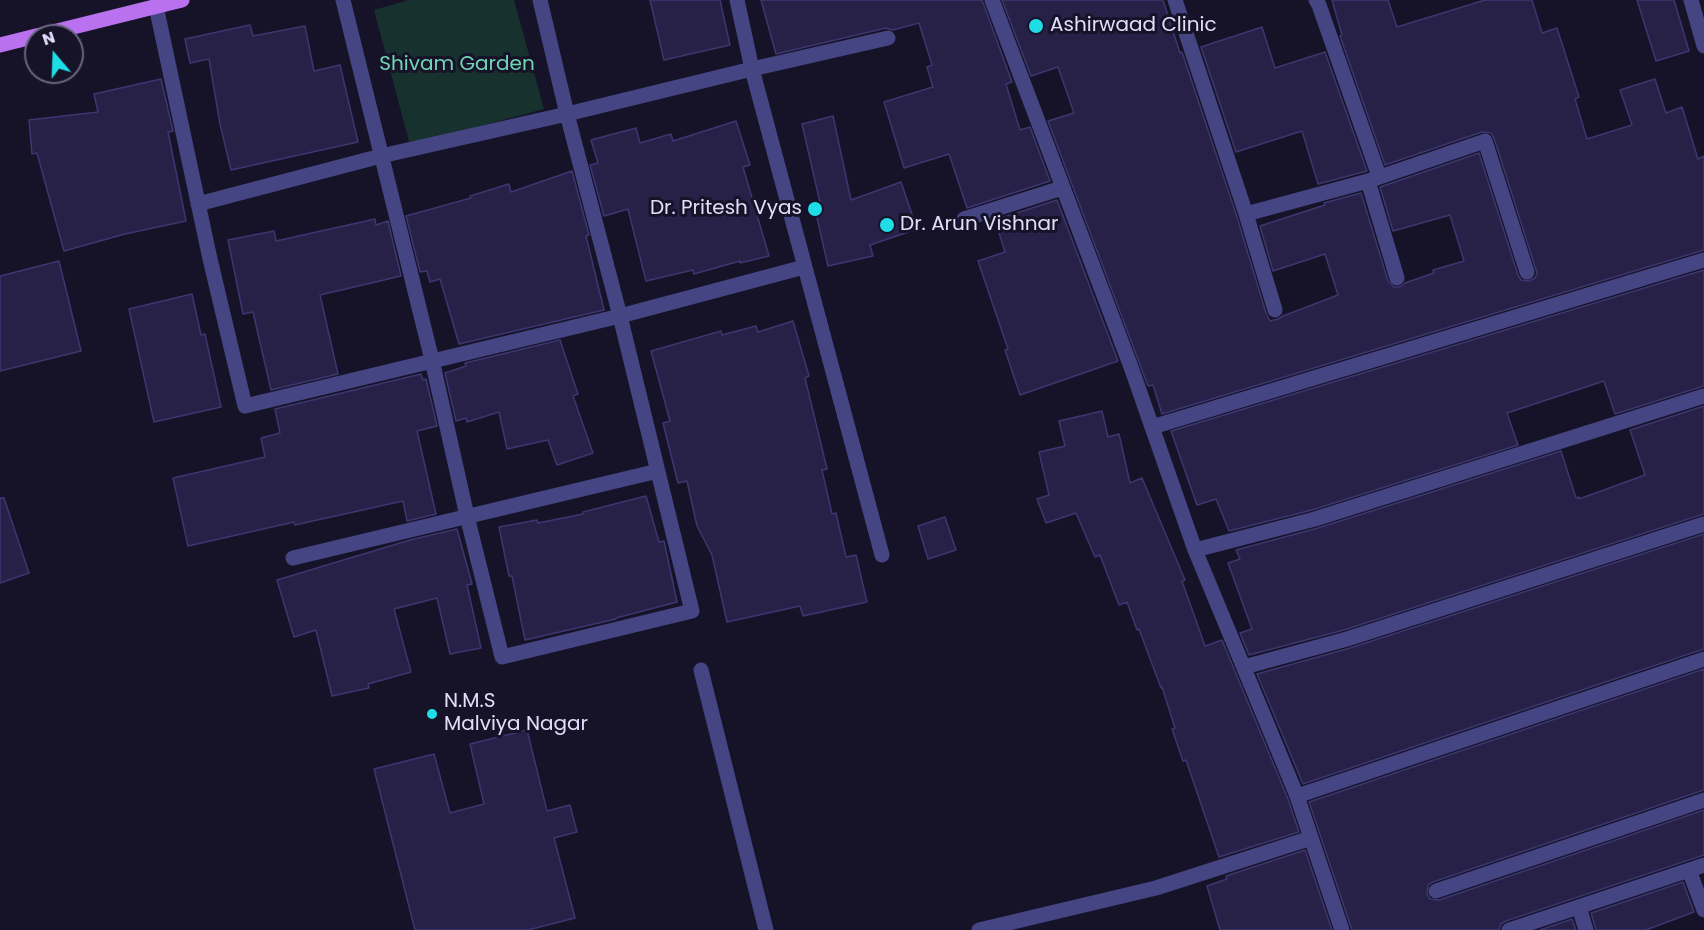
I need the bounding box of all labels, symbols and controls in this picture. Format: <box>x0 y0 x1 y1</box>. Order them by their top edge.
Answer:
place label: Ashirwaad Clinic <box>1050 14 1217 38</box>
marker: Ashirwaad Clinic <box>1027 17 1045 35</box>
north arrow <box>24 24 84 84</box>
text: N <box>39 26 58 51</box>
park label: Shivam Garden <box>379 53 535 77</box>
place label: Dr. Pritesh Vyas <box>650 197 802 221</box>
marker: Dr. Pritesh Vyas <box>806 200 824 218</box>
place label: Dr. Arun Vishnar <box>900 213 1058 237</box>
marker: Dr. Arun Vishnar <box>878 216 896 234</box>
place label: N.M.S Malviya Nagar <box>444 690 588 737</box>
marker: N.M.S Malviya Nagar <box>425 707 439 721</box>

